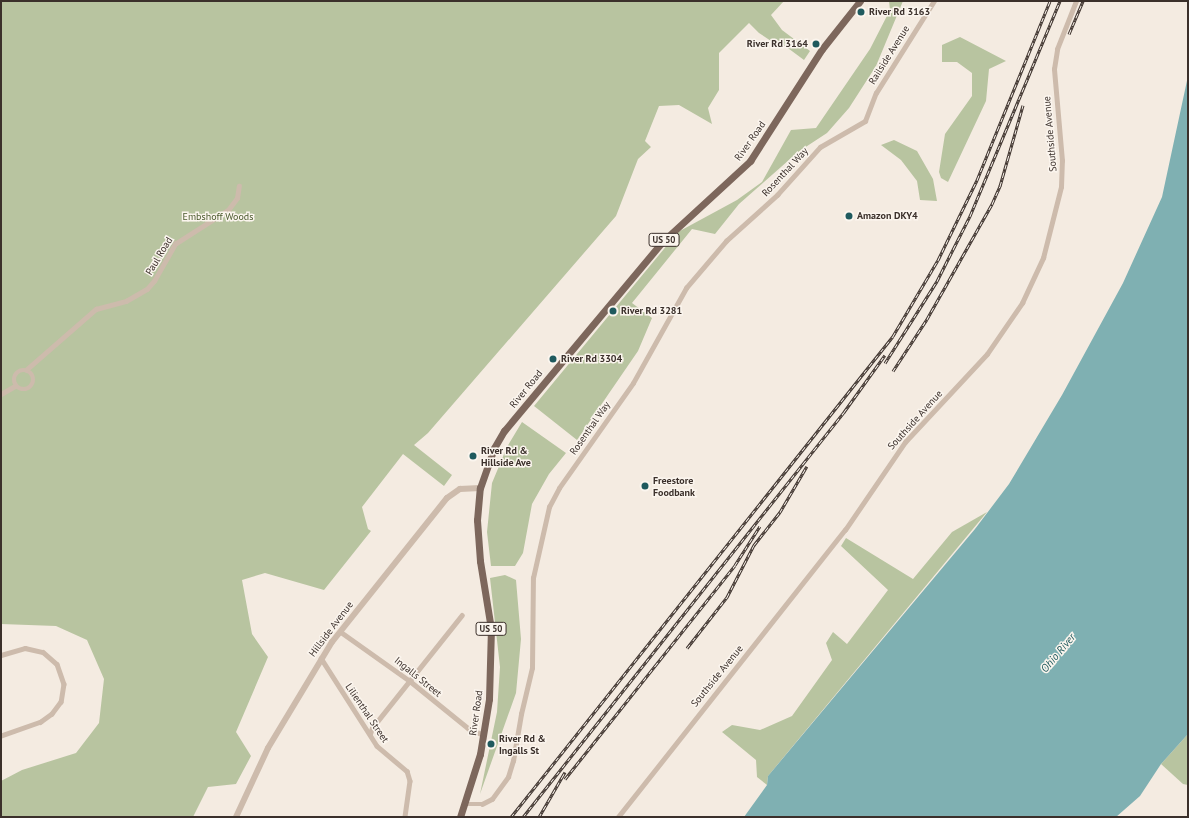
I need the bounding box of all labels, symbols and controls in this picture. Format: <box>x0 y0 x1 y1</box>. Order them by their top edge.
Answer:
place label: River Rd 3163 <box>869 6 930 18</box>
marker: River Rd 3163 <box>856 7 866 17</box>
street label: Railside Avenue <box>866 23 912 87</box>
place label: River Rd 3164 <box>747 38 808 50</box>
marker: River Rd 3164 <box>811 39 821 49</box>
street label: Southside Avenue <box>1041 96 1059 172</box>
street label: River Road <box>732 119 768 163</box>
street label: Rosenthal Way <box>759 145 811 199</box>
place label: Amazon DKY4 <box>857 210 918 222</box>
park label: Embshoff Woods <box>182 211 254 223</box>
marker: Amazon DKY4 <box>844 211 854 221</box>
road number: US 50 <box>648 233 680 247</box>
street label: Paul Road <box>143 235 175 277</box>
place label: River Rd 3281 <box>621 305 682 317</box>
marker: River Rd 3281 <box>608 306 618 316</box>
place label: River Rd 3304 <box>561 353 622 365</box>
marker: River Rd 3304 <box>548 354 558 364</box>
street label: River Road <box>507 367 545 411</box>
street label: Southside Avenue <box>885 388 945 452</box>
street label: Rosenthal Way <box>567 399 613 457</box>
place label: River Rd & Hillside Ave <box>481 444 531 468</box>
marker: River Rd & Hillside Ave <box>468 451 478 461</box>
place label: Freestore Foodbank <box>653 474 695 498</box>
marker: Freestore Foodbank <box>640 481 650 491</box>
street label: Hillside Avenue <box>306 599 356 659</box>
road number: US 50 <box>475 622 507 636</box>
water label: Ohio River <box>1038 631 1078 675</box>
street label: Southside Avenue <box>688 643 746 709</box>
street label: Ingalls Street <box>392 654 444 700</box>
street label: Lilienthal Street <box>343 681 391 745</box>
street label: River Road <box>467 690 485 736</box>
place label: River Rd & Ingalls St <box>499 732 546 756</box>
marker: River Rd & Ingalls St <box>486 739 496 749</box>

